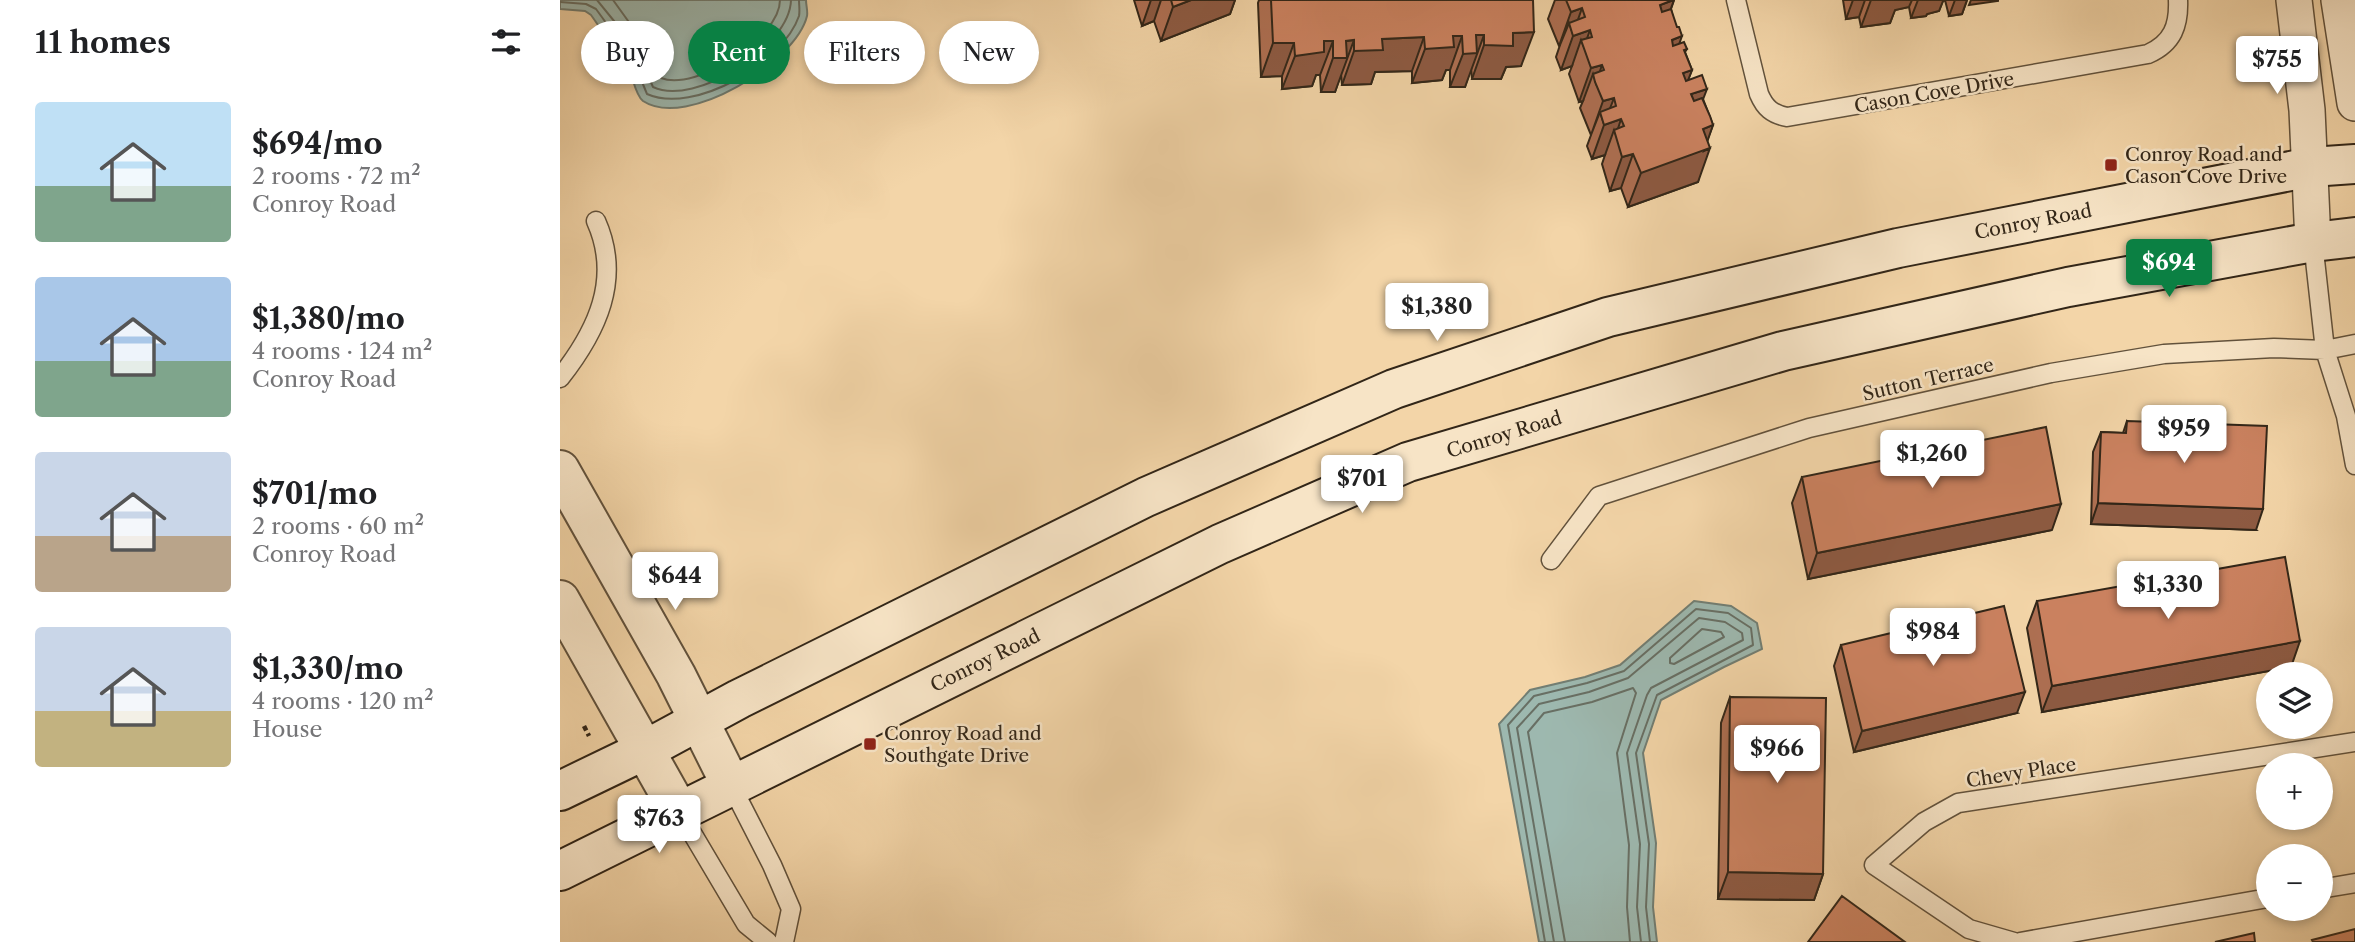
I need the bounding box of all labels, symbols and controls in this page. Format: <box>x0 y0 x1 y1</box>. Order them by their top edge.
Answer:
chip: Buy <box>581 21 674 84</box>
chip: Rent <box>688 21 790 84</box>
chip: Filters <box>804 21 925 84</box>
chip: New <box>939 21 1039 84</box>
icon: filters <box>487 23 525 61</box>
text: 11 homes <box>35 24 171 61</box>
pin: $755 <box>2236 36 2318 96</box>
text: $755 <box>2252 45 2302 73</box>
street label: Cason Cove Drive <box>1852 67 2016 118</box>
text: $694/mo <box>252 125 383 162</box>
icon: home <box>91 130 175 214</box>
place label: Conroy Road and Cason Cove Drive <box>2125 143 2287 188</box>
marker: Conroy Road and Cason Cove Drive <box>2103 157 2119 173</box>
text: 2 rooms · 72 m² <box>252 162 421 190</box>
text: Conroy Road <box>252 190 396 218</box>
street label: Conroy Road <box>1972 199 2094 244</box>
pin: $694 <box>2128 240 2210 299</box>
text: $694 <box>2142 248 2196 276</box>
pin: $1,380 <box>1380 284 1494 343</box>
text: $1,380 <box>1401 292 1473 320</box>
text: $1,380/mo <box>252 300 405 337</box>
icon: home <box>91 305 175 389</box>
text: 4 rooms · 124 m² <box>252 337 432 365</box>
street label: Sutton Terrace <box>1860 353 1996 406</box>
text: Conroy Road <box>252 365 396 393</box>
street label: Conroy Road <box>1444 406 1565 463</box>
pin: $959 <box>2143 406 2225 465</box>
text: $959 <box>2158 414 2211 442</box>
pin: $1,260 <box>1875 430 1989 490</box>
text: $1,260 <box>1896 439 1968 467</box>
pin: $701 <box>1321 456 1403 515</box>
text: $701 <box>1337 464 1387 492</box>
text: $701/mo <box>252 475 377 512</box>
icon: home <box>91 480 175 564</box>
text: 2 rooms · 60 m² <box>252 512 424 540</box>
text: Conroy Road <box>252 540 396 568</box>
pin: $644 <box>634 552 716 612</box>
text: $644 <box>648 561 702 589</box>
pin: $1,330 <box>2111 562 2225 621</box>
text: $1,330 <box>2133 570 2203 598</box>
pin: $984 <box>1892 608 1974 668</box>
text: $984 <box>1906 617 1960 645</box>
street label: Conroy Road <box>927 624 1044 697</box>
text: $1,330/mo <box>252 650 403 687</box>
icon: home <box>91 655 175 739</box>
map controls <box>2256 662 2333 921</box>
button: layers <box>2256 662 2333 739</box>
text: 4 rooms · 120 m² <box>252 687 434 715</box>
text: House <box>252 715 322 743</box>
place label: Conroy Road and Southgate Drive <box>884 722 1042 767</box>
pin: $966 <box>1736 726 1818 785</box>
text: $966 <box>1750 734 1804 762</box>
marker: Conroy Road and Southgate Drive <box>862 736 878 752</box>
street label: Chevy Place <box>1964 752 2078 793</box>
button: + <box>2256 753 2333 830</box>
pin: $763 <box>618 796 700 855</box>
text: $763 <box>633 804 685 832</box>
button: − <box>2256 844 2333 921</box>

